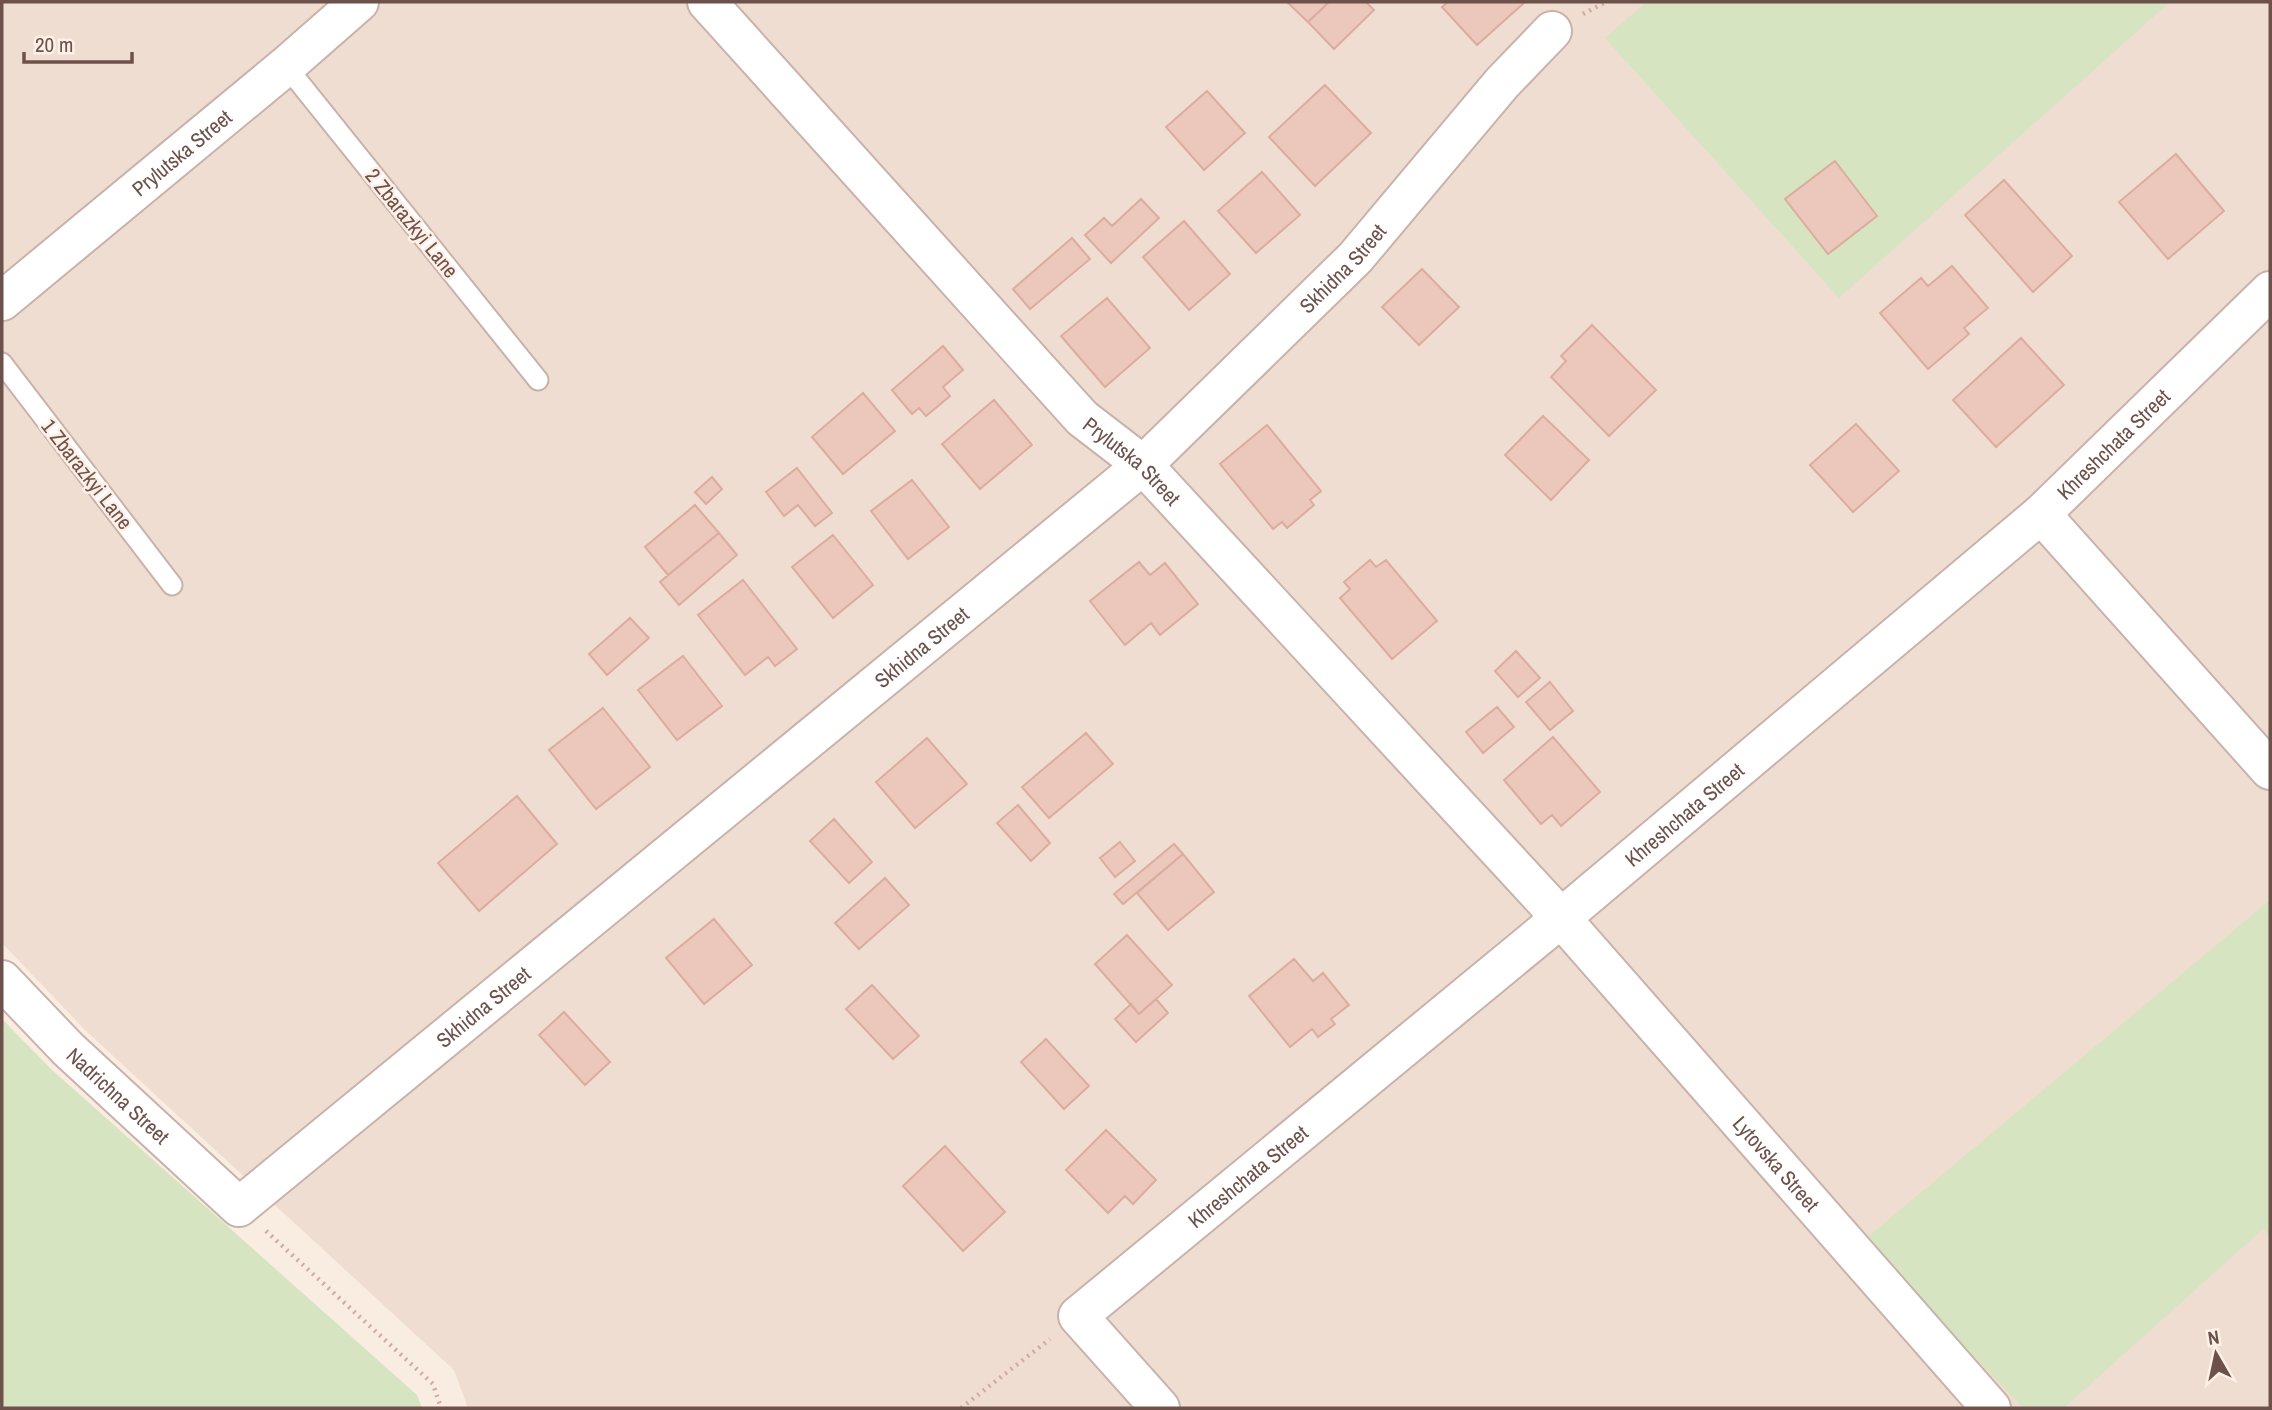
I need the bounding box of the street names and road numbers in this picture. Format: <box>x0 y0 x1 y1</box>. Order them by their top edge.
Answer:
street label: Prylutska Street <box>125 102 238 202</box>
street label: 2 Zbarazkyi Lane <box>359 162 465 284</box>
street label: Skhidna Street <box>1293 217 1393 319</box>
street label: Khreshchata Street <box>2050 382 2176 506</box>
street label: Prylutska Street <box>1077 410 1188 512</box>
street label: 1 Zbarazkyi Lane <box>35 413 139 535</box>
street label: Skhidna Street <box>868 599 975 694</box>
street label: Khreshchata Street <box>1618 756 1750 873</box>
street label: Skhidna Street <box>430 959 536 1054</box>
street label: Nadrichna Street <box>61 1041 176 1150</box>
street label: Lytovska Street <box>1727 1109 1826 1218</box>
street label: Khreshchata Street <box>1181 1118 1314 1234</box>

